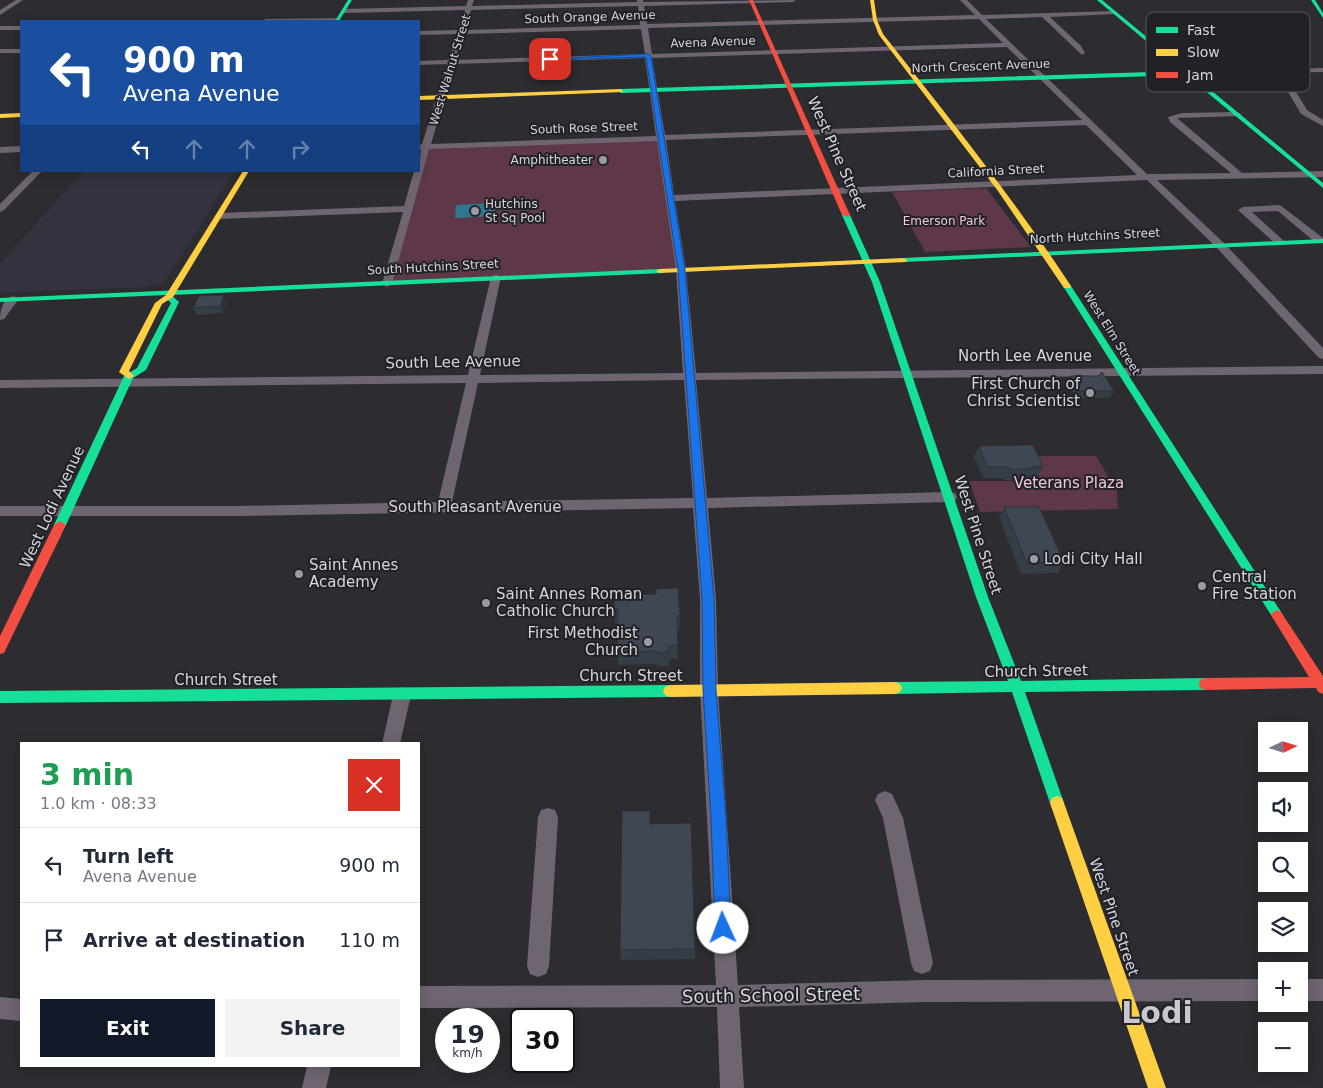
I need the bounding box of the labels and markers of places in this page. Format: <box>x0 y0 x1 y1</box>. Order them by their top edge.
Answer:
pin <box>529 38 571 80</box>
place label: Amphitheater <box>510 153 593 167</box>
marker: Amphitheater <box>597 154 609 166</box>
place label: Hutchins St Sq Pool <box>485 197 545 225</box>
marker: Hutchins St Sq Pool <box>469 205 481 217</box>
place label: First Church of Christ Scientist <box>967 375 1081 410</box>
marker: First Church of Christ Scientist <box>1084 387 1096 399</box>
place label: Lodi City Hall <box>1044 550 1143 568</box>
marker: Lodi City Hall <box>1028 553 1040 565</box>
place label: Saint Annes Academy <box>309 556 399 591</box>
marker: Saint Annes Academy <box>293 568 305 580</box>
place label: Central Fire Station <box>1212 568 1297 603</box>
marker: Central Fire Station <box>1196 580 1208 592</box>
place label: Saint Annes Roman Catholic Church <box>496 585 642 620</box>
marker: Saint Annes Roman Catholic Church <box>480 597 492 609</box>
place label: First Methodist Church <box>528 624 638 659</box>
marker: First Methodist Church <box>642 636 654 648</box>

